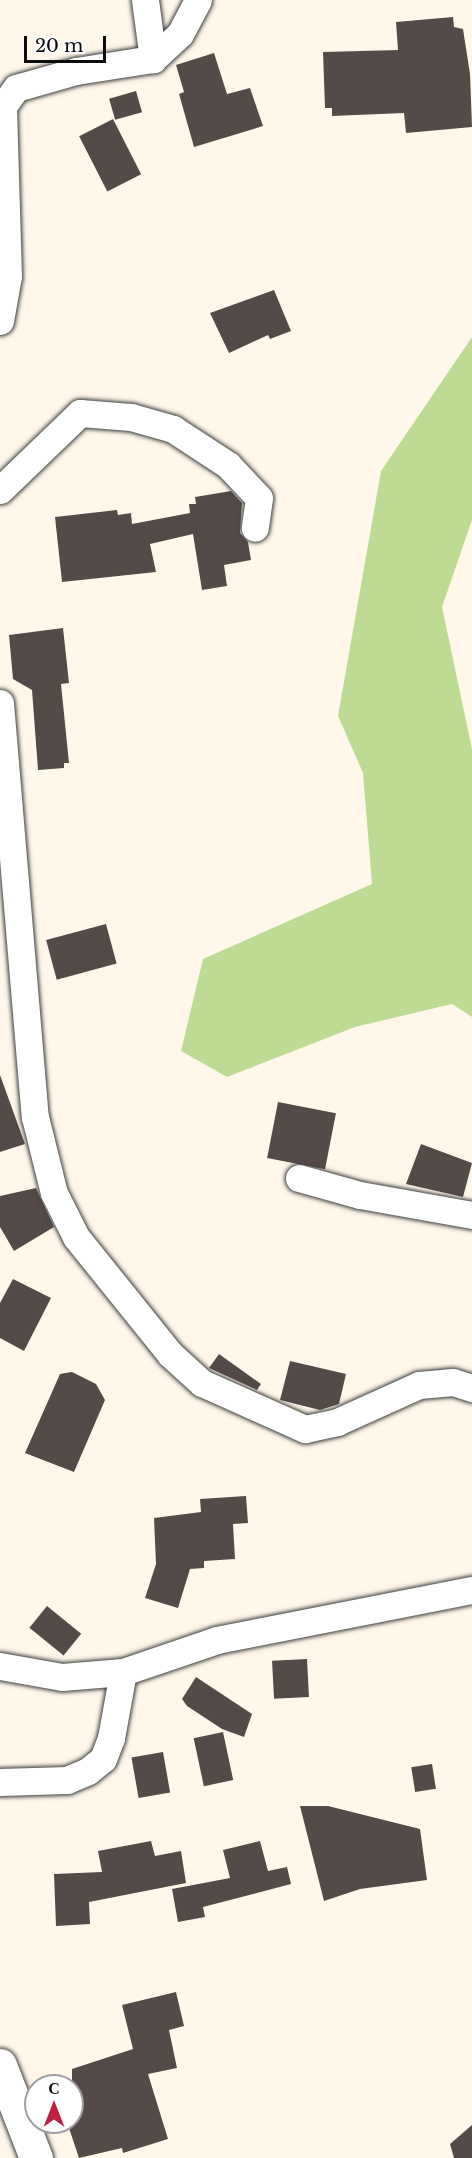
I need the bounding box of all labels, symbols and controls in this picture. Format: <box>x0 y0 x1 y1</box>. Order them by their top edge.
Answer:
scale bar <box>27 24 110 62</box>
text: 20 m <box>35 35 83 57</box>
north arrow <box>24 2074 84 2134</box>
text: С <box>48 2078 60 2098</box>

